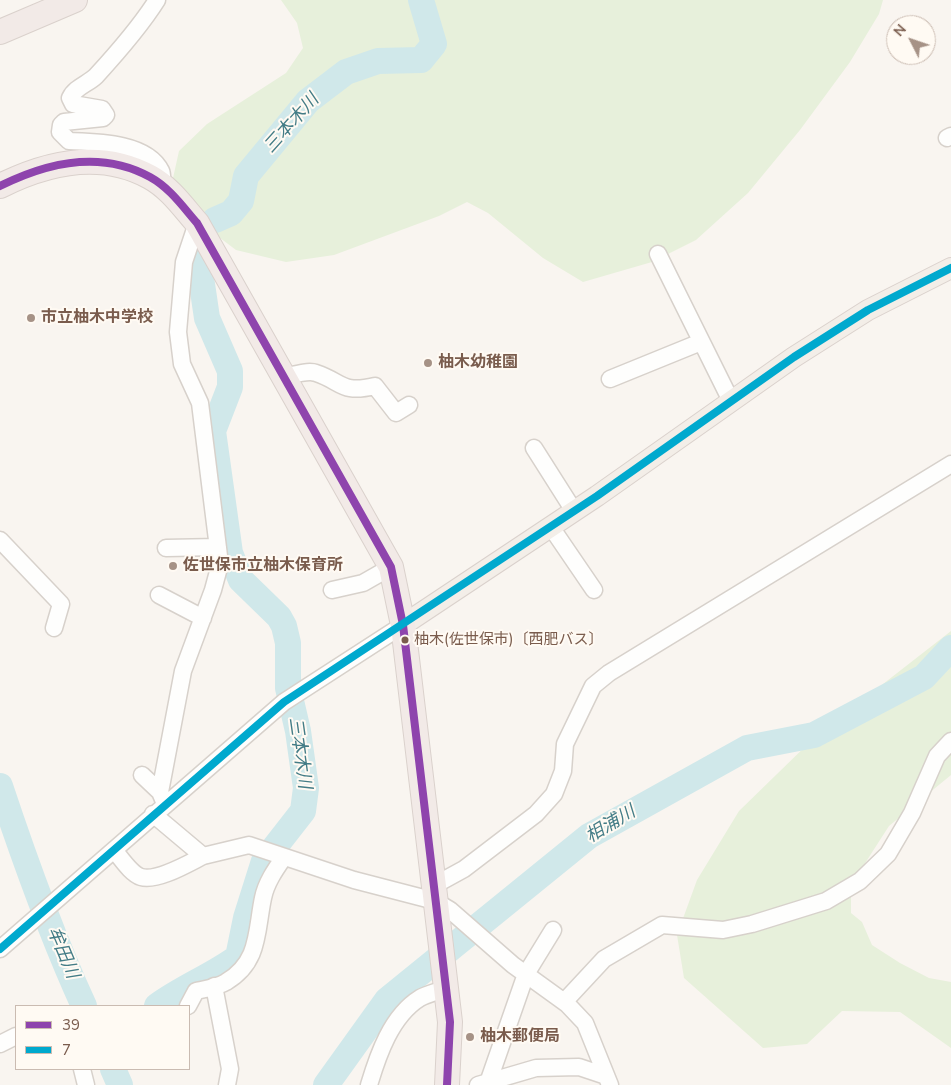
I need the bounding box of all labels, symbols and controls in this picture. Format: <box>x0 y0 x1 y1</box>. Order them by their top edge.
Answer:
north arrow <box>886 15 936 65</box>
text: N <box>889 20 911 41</box>
water label: 三本木川 <box>260 90 324 158</box>
place label: 市立柚木中学校 <box>41 308 153 328</box>
marker: 市立柚木中学校 <box>25 312 37 324</box>
place label: 柚木幼稚園 <box>438 353 518 373</box>
marker: 柚木幼稚園 <box>422 357 434 369</box>
place label: 佐世保市立柚木保育所 <box>183 556 343 576</box>
marker: 佐世保市立柚木保育所 <box>167 560 179 572</box>
place label: 柚木(佐世保市)〔西肥バス〕 <box>414 631 604 649</box>
marker: 柚木(佐世保市)〔西肥バス〕 <box>400 635 410 645</box>
water label: 三本木川 <box>283 716 315 790</box>
water label: 相浦川 <box>582 802 640 848</box>
water label: 牟田川 <box>42 924 82 982</box>
legend <box>15 1005 190 1070</box>
text: 39 <box>62 1015 80 1035</box>
place label: 柚木郵便局 <box>480 1027 560 1047</box>
marker: 柚木郵便局 <box>464 1031 476 1043</box>
text: 7 <box>62 1040 71 1060</box>

